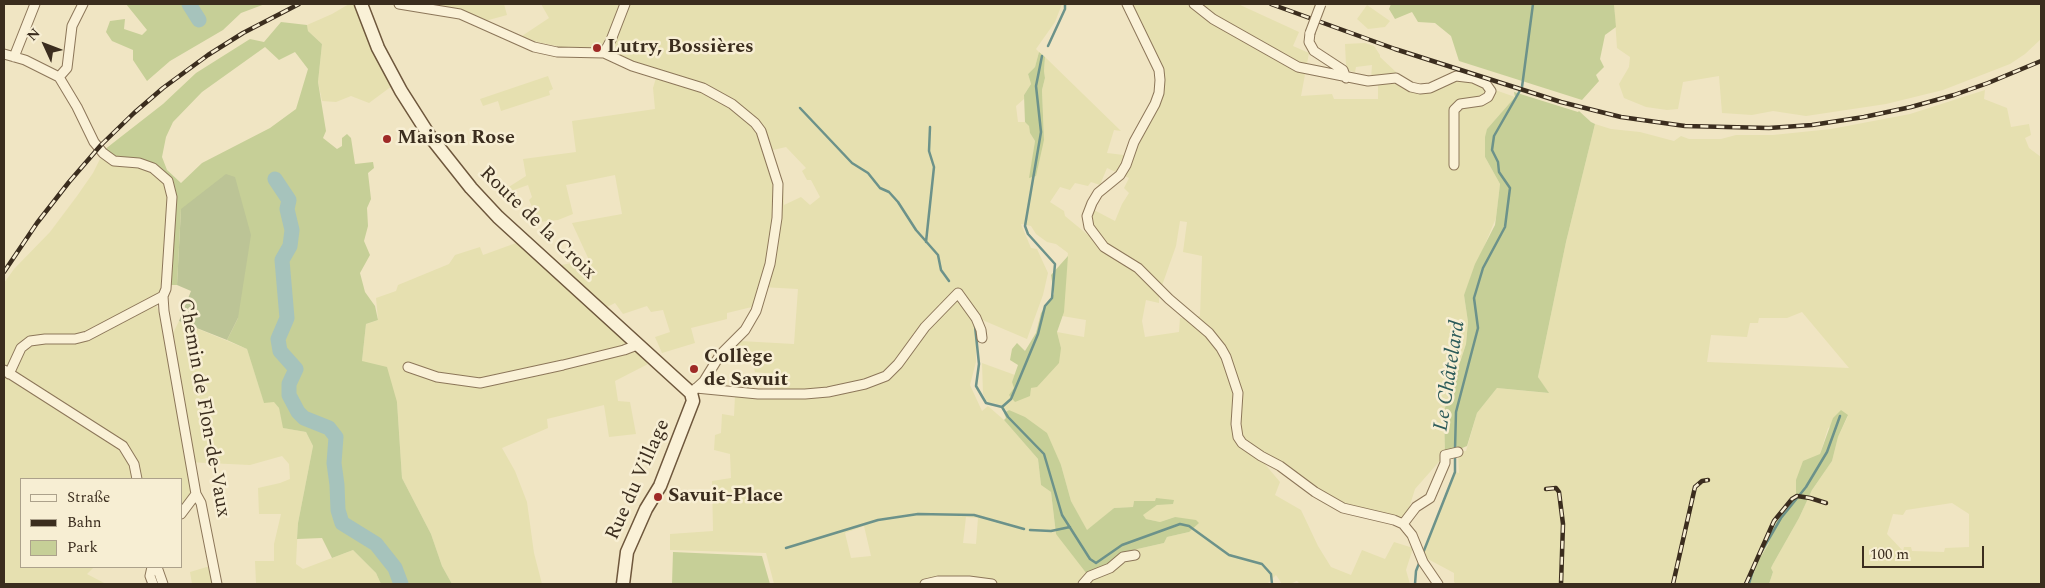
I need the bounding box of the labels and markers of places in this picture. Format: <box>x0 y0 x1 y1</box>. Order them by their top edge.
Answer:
place label: Lutry, Bossières <box>607 36 754 60</box>
marker: Lutry, Bossières <box>591 42 603 54</box>
place label: Maison Rose <box>397 127 515 151</box>
marker: Maison Rose <box>381 133 393 145</box>
place label: Collège de Savuit <box>704 346 788 393</box>
marker: Collège de Savuit <box>688 363 700 375</box>
place label: Savuit-Place <box>668 485 783 509</box>
marker: Savuit-Place <box>652 491 664 503</box>

